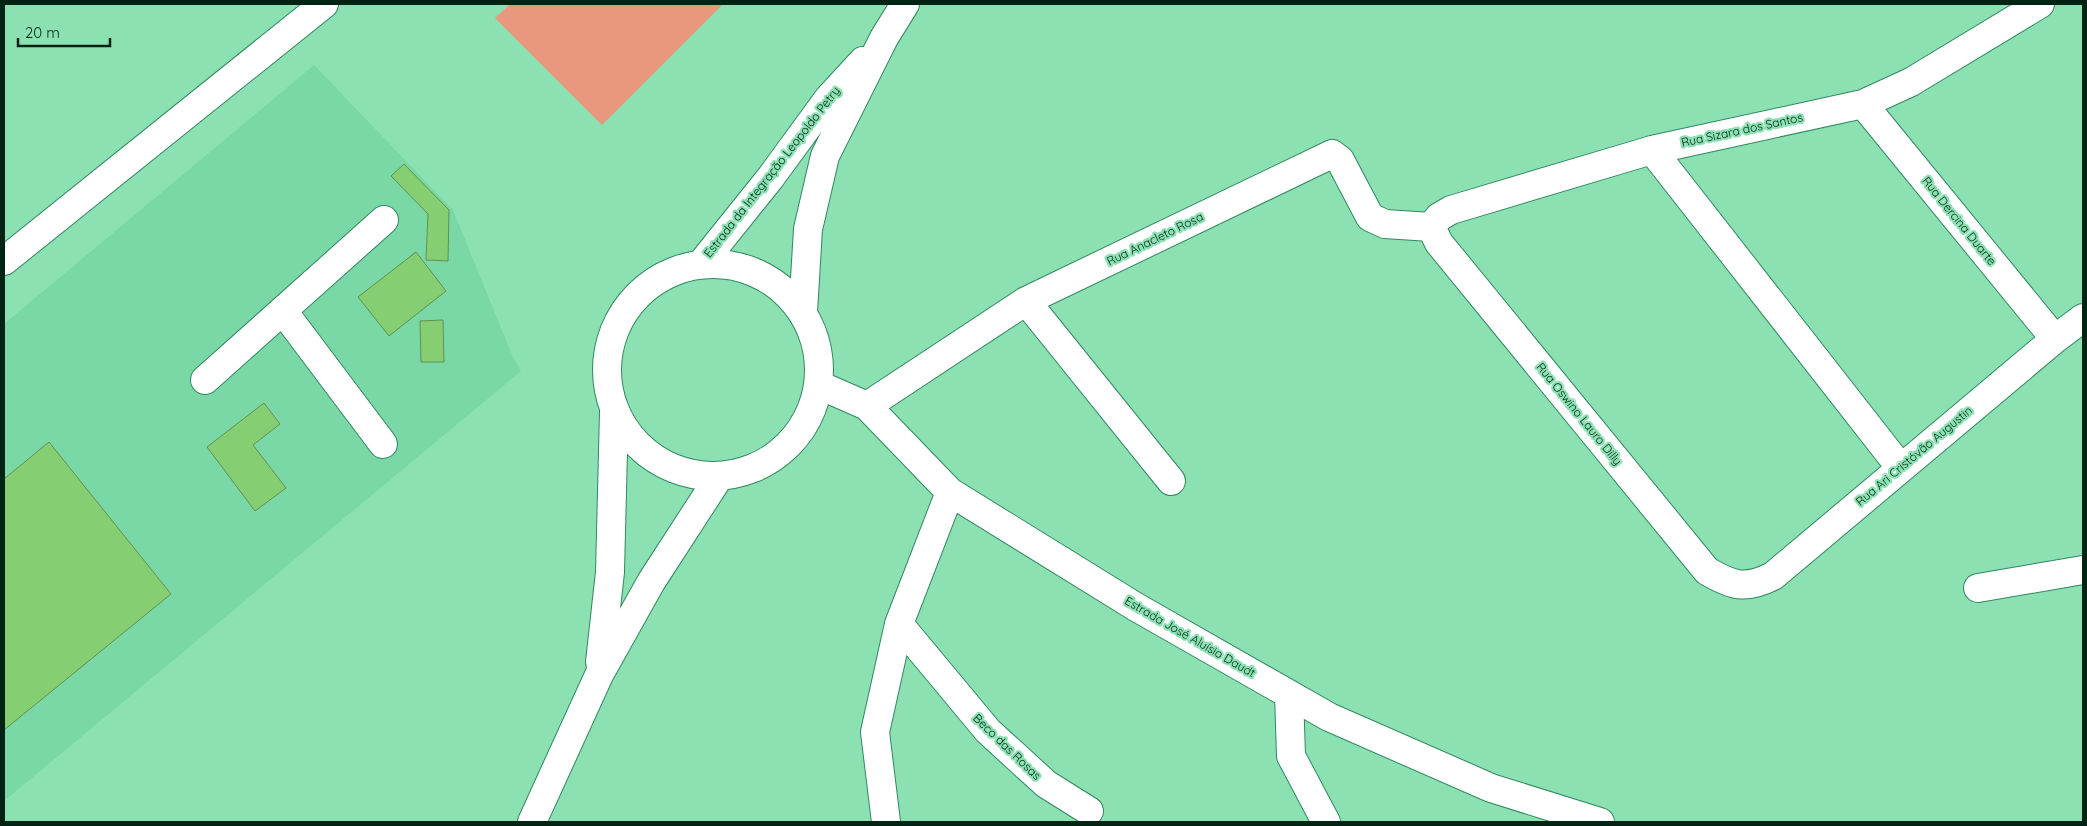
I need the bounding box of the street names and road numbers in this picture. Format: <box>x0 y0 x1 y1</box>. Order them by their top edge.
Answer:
street label: Estrada da Integração Leopoldo Petry <box>700 83 843 260</box>
street label: Rua Sizara dos Santos <box>1680 109 1804 150</box>
street label: Rua Dercina Duarte <box>1919 173 2000 268</box>
street label: Rua Anacleto Rosa <box>1104 209 1206 268</box>
street label: Rua Oswino Lauro Dilly <box>1533 359 1625 468</box>
street label: Rua Ari Cristóvão Augustin <box>1852 403 1975 509</box>
street label: Estrada José Aluísio Daudt <box>1122 593 1258 680</box>
street label: Beco das Rosas <box>970 710 1045 783</box>

